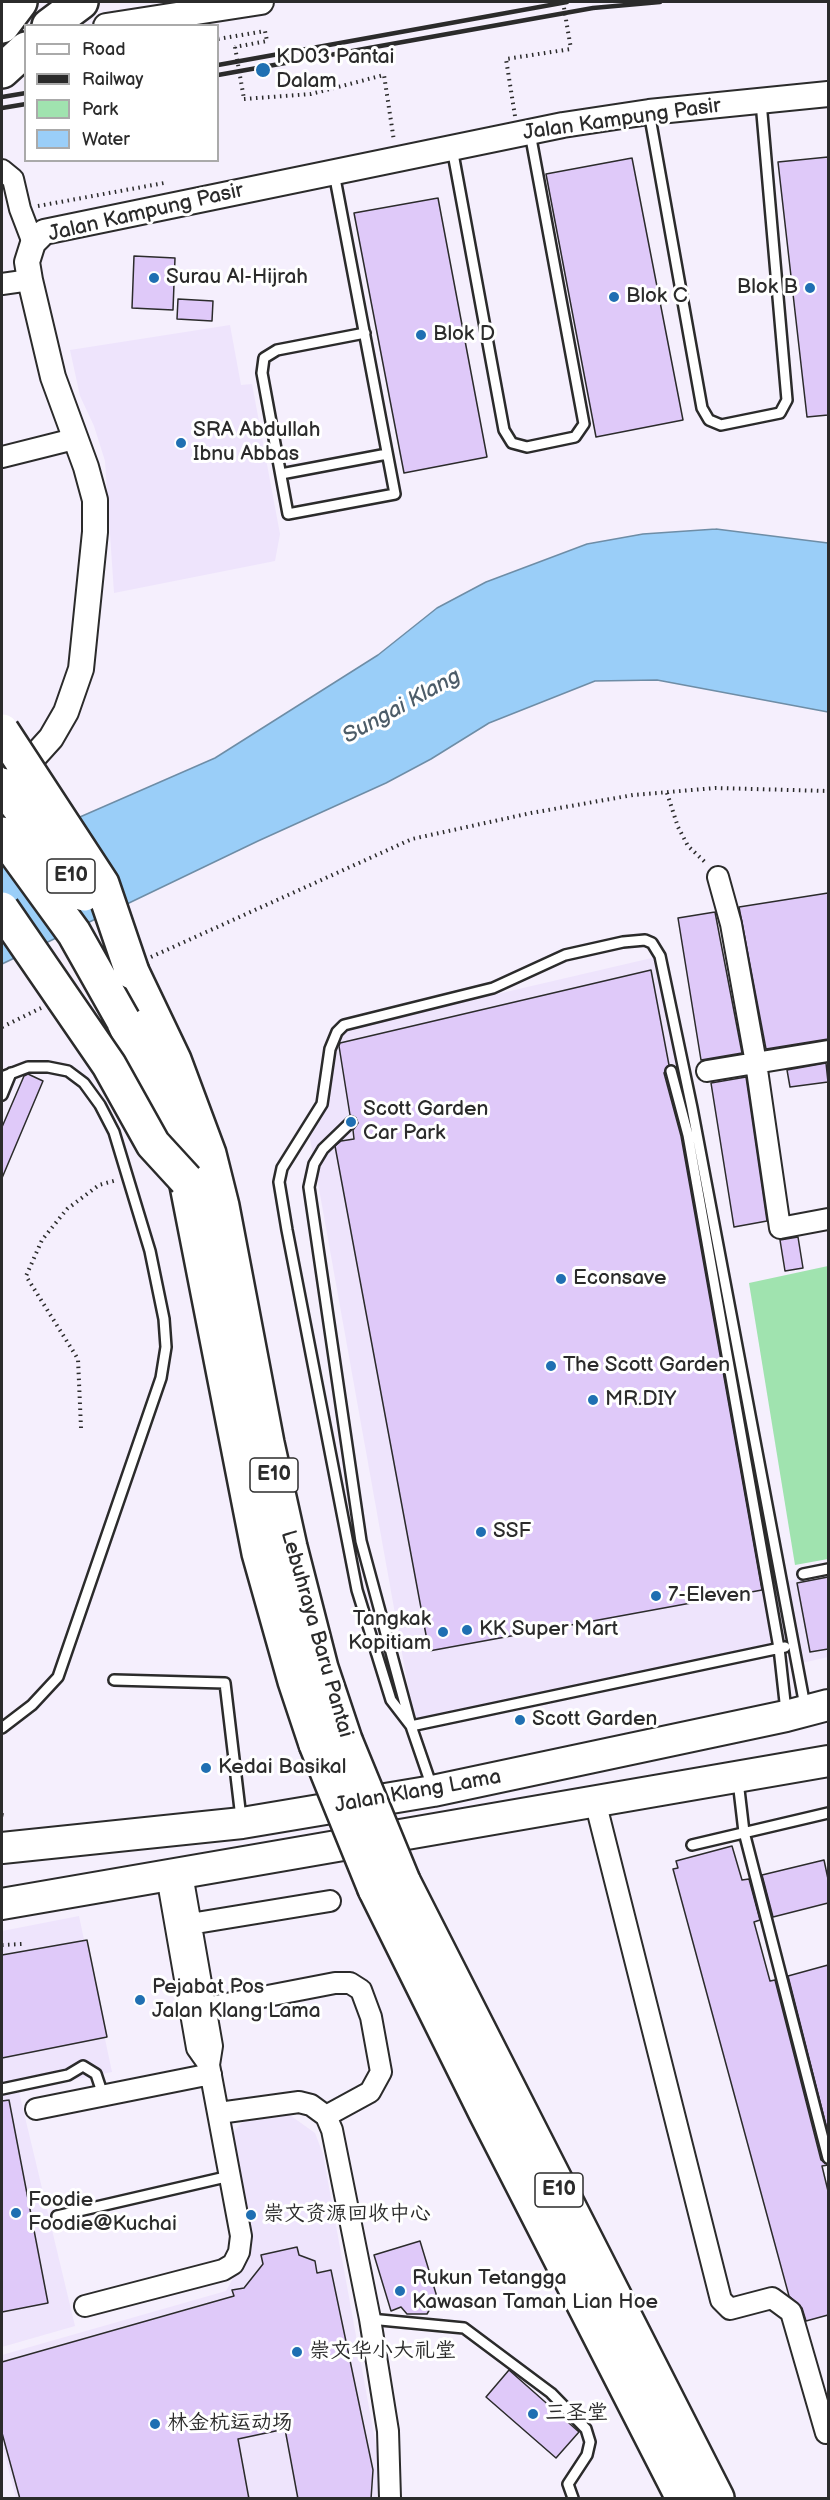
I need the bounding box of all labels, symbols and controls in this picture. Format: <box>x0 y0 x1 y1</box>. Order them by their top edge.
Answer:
legend <box>24 24 219 162</box>
text: Road <box>82 39 126 60</box>
place label: KD03 Pantai Dalam <box>276 45 395 95</box>
marker: KD03 Pantai Dalam <box>254 61 272 79</box>
text: Railway <box>82 69 144 90</box>
street label: Jalan Kampung Pasir <box>522 94 722 146</box>
text: Park <box>82 99 118 120</box>
text: Water <box>82 129 130 150</box>
street label: Jalan Kampung Pasir <box>46 178 246 248</box>
place label: Surau Al-Hijrah <box>166 265 308 291</box>
marker: Surau Al-Hijrah <box>147 271 161 285</box>
place label: Blok B <box>737 275 798 301</box>
marker: Blok B <box>803 281 817 295</box>
place label: Blok C <box>626 284 688 310</box>
marker: Blok C <box>607 290 621 304</box>
place label: Blok D <box>433 322 495 348</box>
marker: Blok D <box>414 328 428 342</box>
place label: SRA Abdullah Ibnu Abbas <box>193 418 320 468</box>
marker: SRA Abdullah Ibnu Abbas <box>174 436 188 450</box>
water label: Sungai Klang <box>338 664 466 750</box>
road number: E10 <box>47 859 95 893</box>
place label: Scott Garden Car Park <box>363 1097 488 1147</box>
marker: Scott Garden Car Park <box>344 1115 358 1129</box>
place label: Econsave <box>573 1266 666 1292</box>
marker: Econsave <box>554 1272 568 1286</box>
place label: The Scott Garden <box>563 1353 730 1379</box>
marker: The Scott Garden <box>544 1359 558 1373</box>
place label: MR.DIY <box>605 1387 676 1413</box>
marker: MR.DIY <box>586 1393 600 1407</box>
road number: E10 <box>250 1458 298 1492</box>
place label: SSF <box>493 1519 531 1545</box>
marker: SSF <box>474 1525 488 1539</box>
street label: Lebuhraya Baru Pantai <box>274 1528 358 1740</box>
place label: 7-Eleven <box>668 1583 751 1609</box>
marker: 7-Eleven <box>649 1589 663 1603</box>
place label: Tangkak Kopitiam <box>348 1607 431 1657</box>
place label: KK Super Mart <box>479 1617 618 1643</box>
marker: KK Super Mart <box>460 1623 474 1637</box>
marker: Tangkak Kopitiam <box>436 1625 450 1639</box>
place label: Scott Garden <box>532 1707 657 1733</box>
marker: Scott Garden <box>513 1713 527 1727</box>
place label: Kedai Basikal <box>218 1755 346 1781</box>
marker: Kedai Basikal <box>199 1761 213 1775</box>
street label: Jalan Klang Lama <box>333 1765 503 1819</box>
place label: Pejabat Pos Jalan Klang Lama <box>152 1975 321 2025</box>
marker: Pejabat Pos Jalan Klang Lama <box>133 1993 147 2007</box>
road number: E10 <box>535 2173 583 2207</box>
place label: Foodie Foodie@Kuchai <box>28 2188 177 2238</box>
place label: 崇文资源回收中心 <box>263 2202 431 2228</box>
marker: Foodie Foodie@Kuchai <box>9 2206 23 2220</box>
marker: 崇文资源回收中心 <box>244 2208 258 2222</box>
place label: Rukun Tetangga Kawasan Taman Lian Hoe <box>412 2266 658 2316</box>
marker: Rukun Tetangga Kawasan Taman Lian Hoe <box>393 2284 407 2298</box>
place label: 崇文华小大礼堂 <box>309 2339 456 2365</box>
marker: 崇文华小大礼堂 <box>290 2345 304 2359</box>
place label: 三圣堂 <box>545 2401 608 2427</box>
marker: 三圣堂 <box>526 2407 540 2421</box>
place label: 林金杭运动场 <box>167 2411 293 2437</box>
marker: 林金杭运动场 <box>148 2417 162 2431</box>

